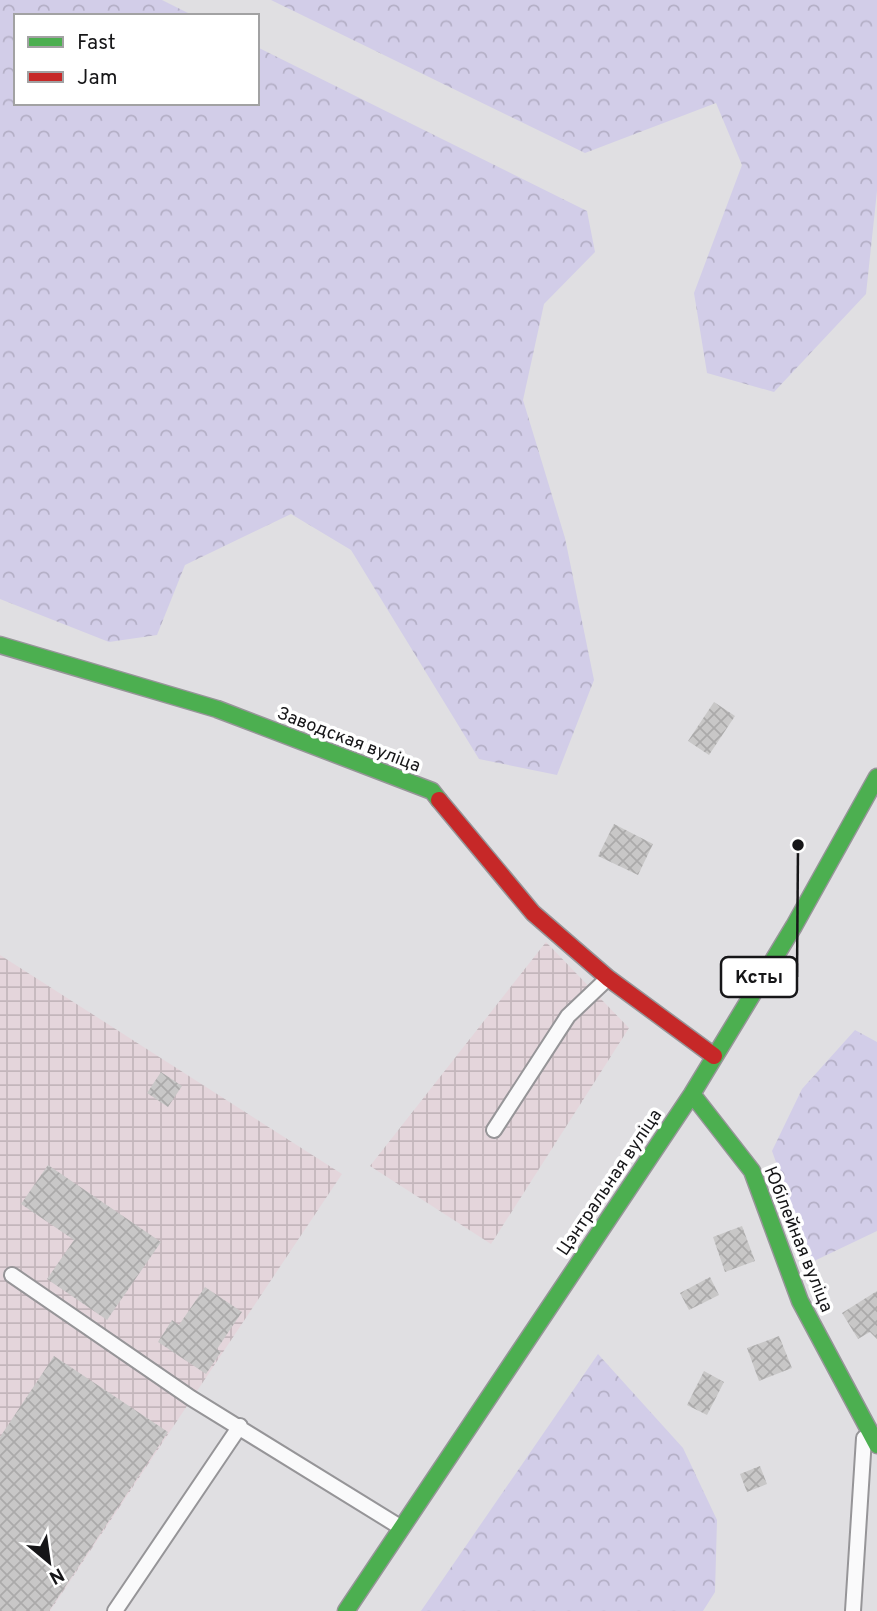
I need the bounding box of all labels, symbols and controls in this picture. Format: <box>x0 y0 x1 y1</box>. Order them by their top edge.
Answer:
legend <box>14 14 259 105</box>
text: Fast <box>77 30 116 57</box>
text: Jam <box>77 65 118 92</box>
street label: Заводская вуліца <box>273 702 424 778</box>
callout: Ксты <box>721 957 797 997</box>
text: Ксты <box>735 966 783 990</box>
street label: Цэнтральная вуліца <box>553 1105 668 1261</box>
street label: Юбілейная вуліца <box>758 1163 837 1316</box>
north arrow <box>14 1527 84 1597</box>
text: N <box>44 1561 68 1589</box>

